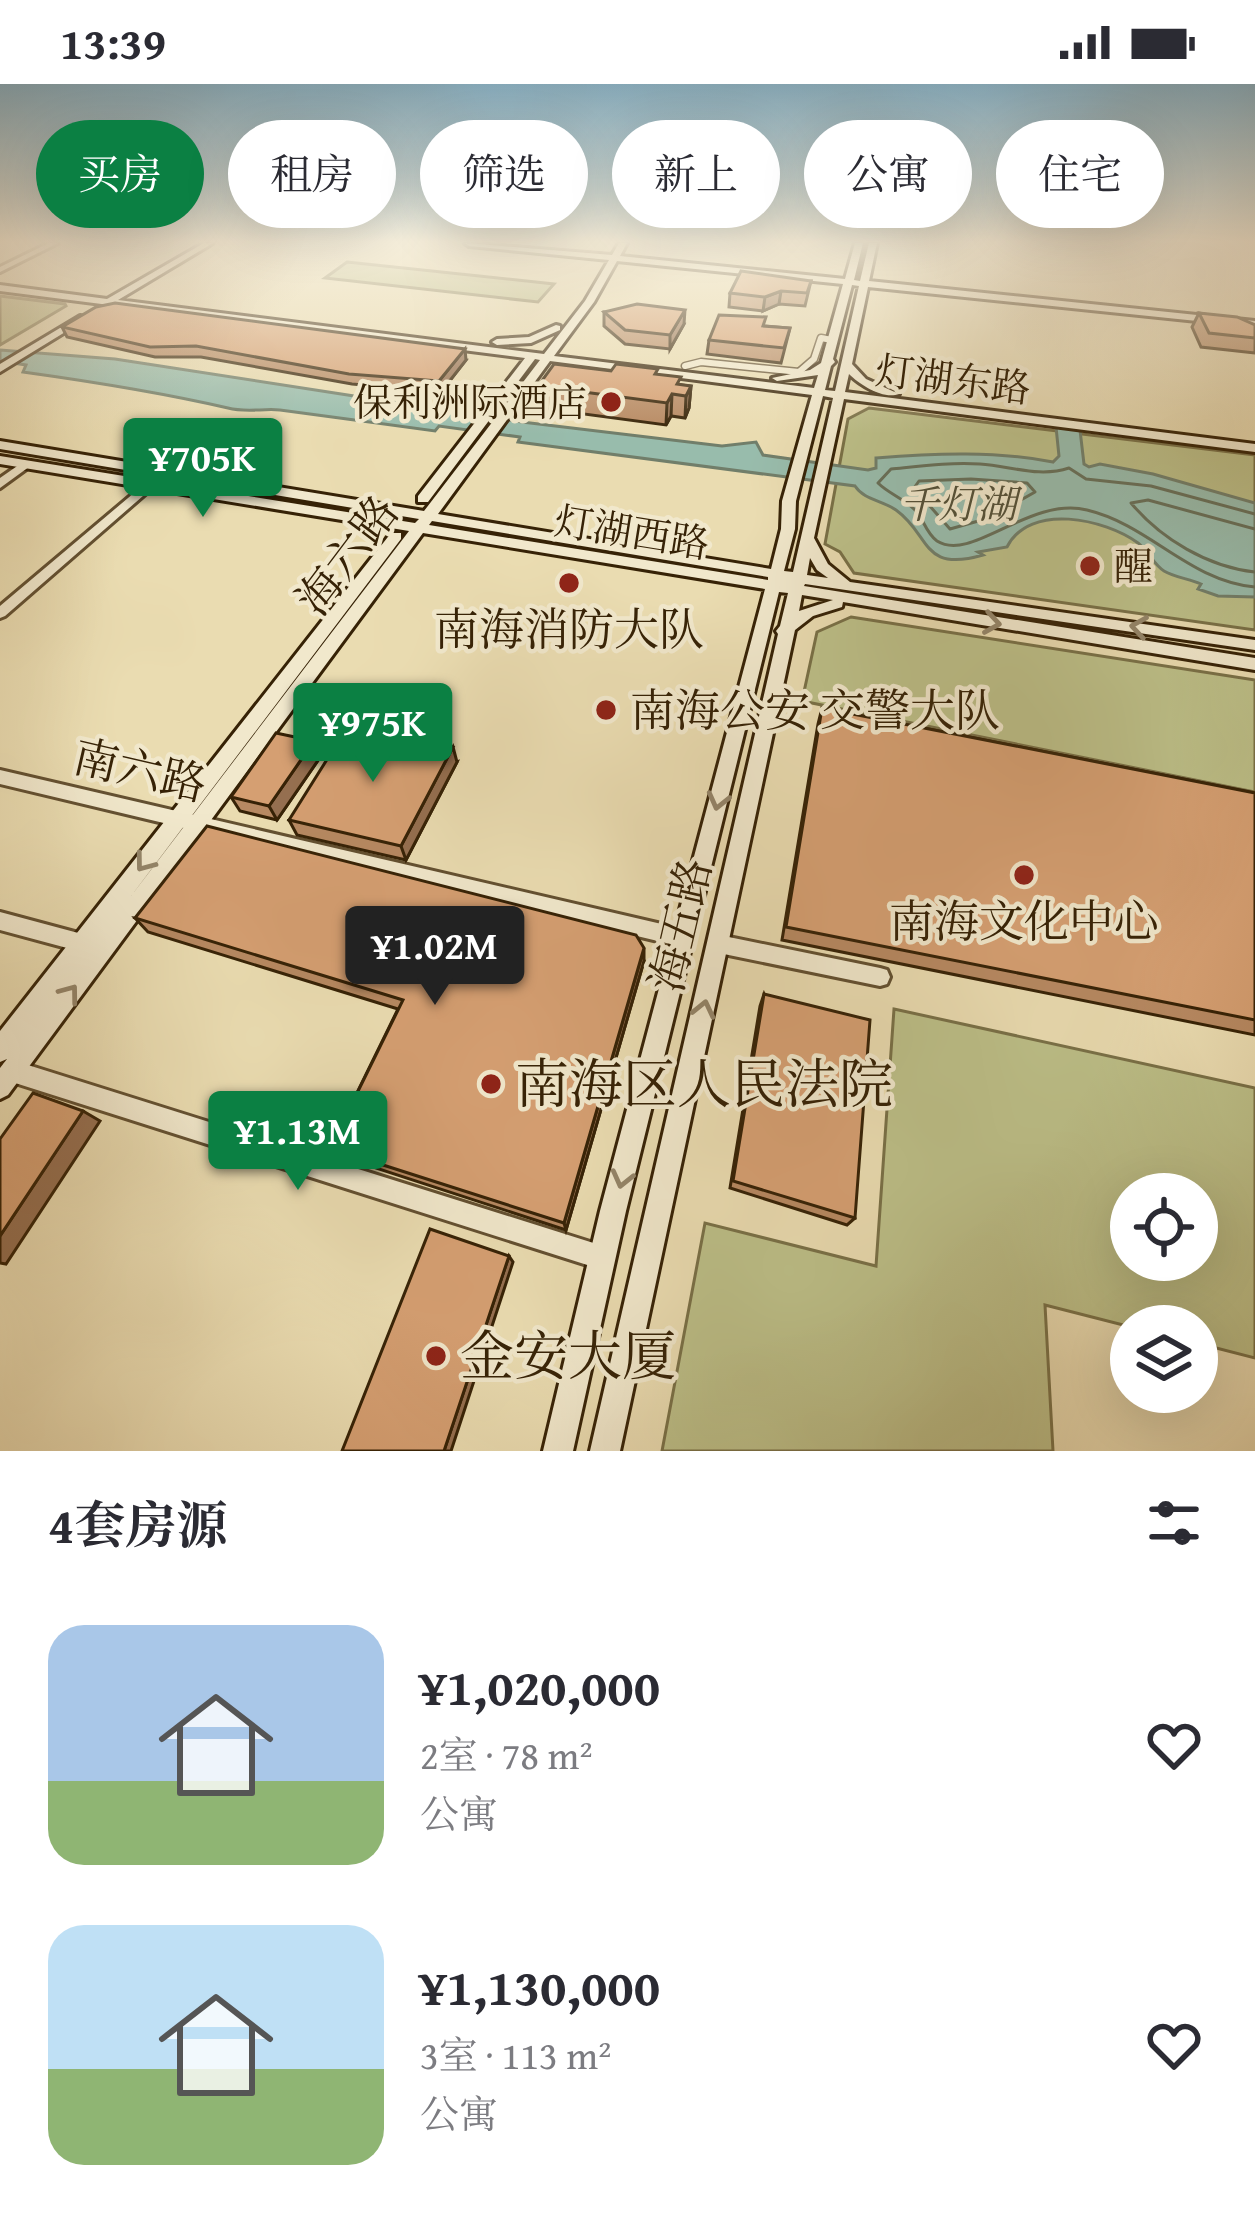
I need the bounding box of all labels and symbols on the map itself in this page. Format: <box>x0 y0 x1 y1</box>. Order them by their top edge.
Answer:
street label: 灯湖东路 <box>872 341 1034 416</box>
place label: 保利洲际酒店 <box>353 373 587 430</box>
marker: 保利洲际酒店 <box>598 389 624 415</box>
pin: ¥705K <box>119 418 287 520</box>
water label: 千灯湖 <box>899 475 1022 532</box>
street label: 海六路 <box>280 481 413 628</box>
street label: 灯湖西路 <box>551 491 714 572</box>
place label: 醒 <box>1114 537 1153 594</box>
marker: 醒 <box>1077 553 1103 579</box>
marker: 南海消防大队 <box>556 570 582 596</box>
place label: 南海消防大队 <box>434 596 704 661</box>
one-way arrow <box>982 610 1002 635</box>
one-way arrow <box>1130 615 1149 641</box>
place label: 南海公安 交警大队 <box>630 677 1000 742</box>
pin: ¥975K <box>289 683 457 785</box>
marker: 南海公安 交警大队 <box>593 697 619 723</box>
street label: 南六路 <box>67 723 213 816</box>
one-way arrow <box>707 791 732 811</box>
one-way arrow <box>136 849 158 871</box>
street label: 海五路 <box>633 852 726 998</box>
marker: 南海文化中心 <box>1011 862 1037 888</box>
place label: 南海文化中心 <box>889 888 1159 953</box>
pin: ¥1.02M <box>337 906 533 1008</box>
one-way arrow <box>55 984 77 1006</box>
one-way arrow <box>691 1000 716 1020</box>
place label: 南海区人民法院 <box>515 1044 893 1123</box>
marker: 南海区人民法院 <box>478 1071 504 1097</box>
pin: ¥1.13M <box>200 1091 396 1193</box>
one-way arrow <box>611 1169 636 1189</box>
place label: 金安大厦 <box>460 1316 676 1395</box>
marker: 金安大厦 <box>423 1343 449 1369</box>

